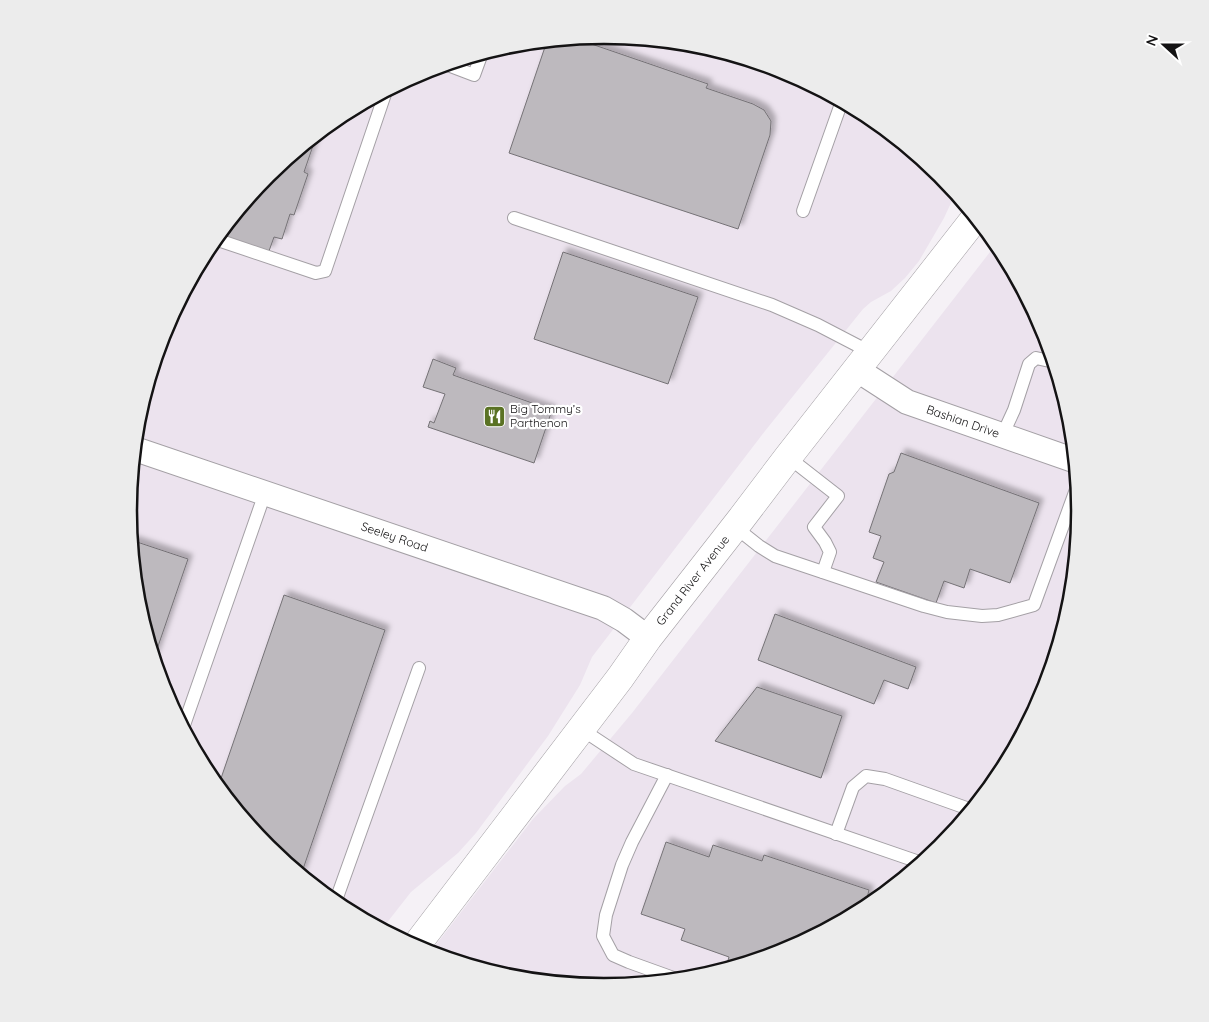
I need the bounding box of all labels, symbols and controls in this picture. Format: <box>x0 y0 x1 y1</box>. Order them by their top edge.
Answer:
north arrow <box>1139 20 1189 70</box>
text: N <box>1142 32 1162 48</box>
place label: Big Tommy’s Parthenon <box>510 401 581 430</box>
street label: Bashian Drive <box>924 401 1002 441</box>
restaurant icon: Big Tommy’s Parthenon <box>482 404 506 428</box>
street label: Seeley Road <box>359 518 430 555</box>
street label: Grand River Avenue <box>653 532 733 628</box>

